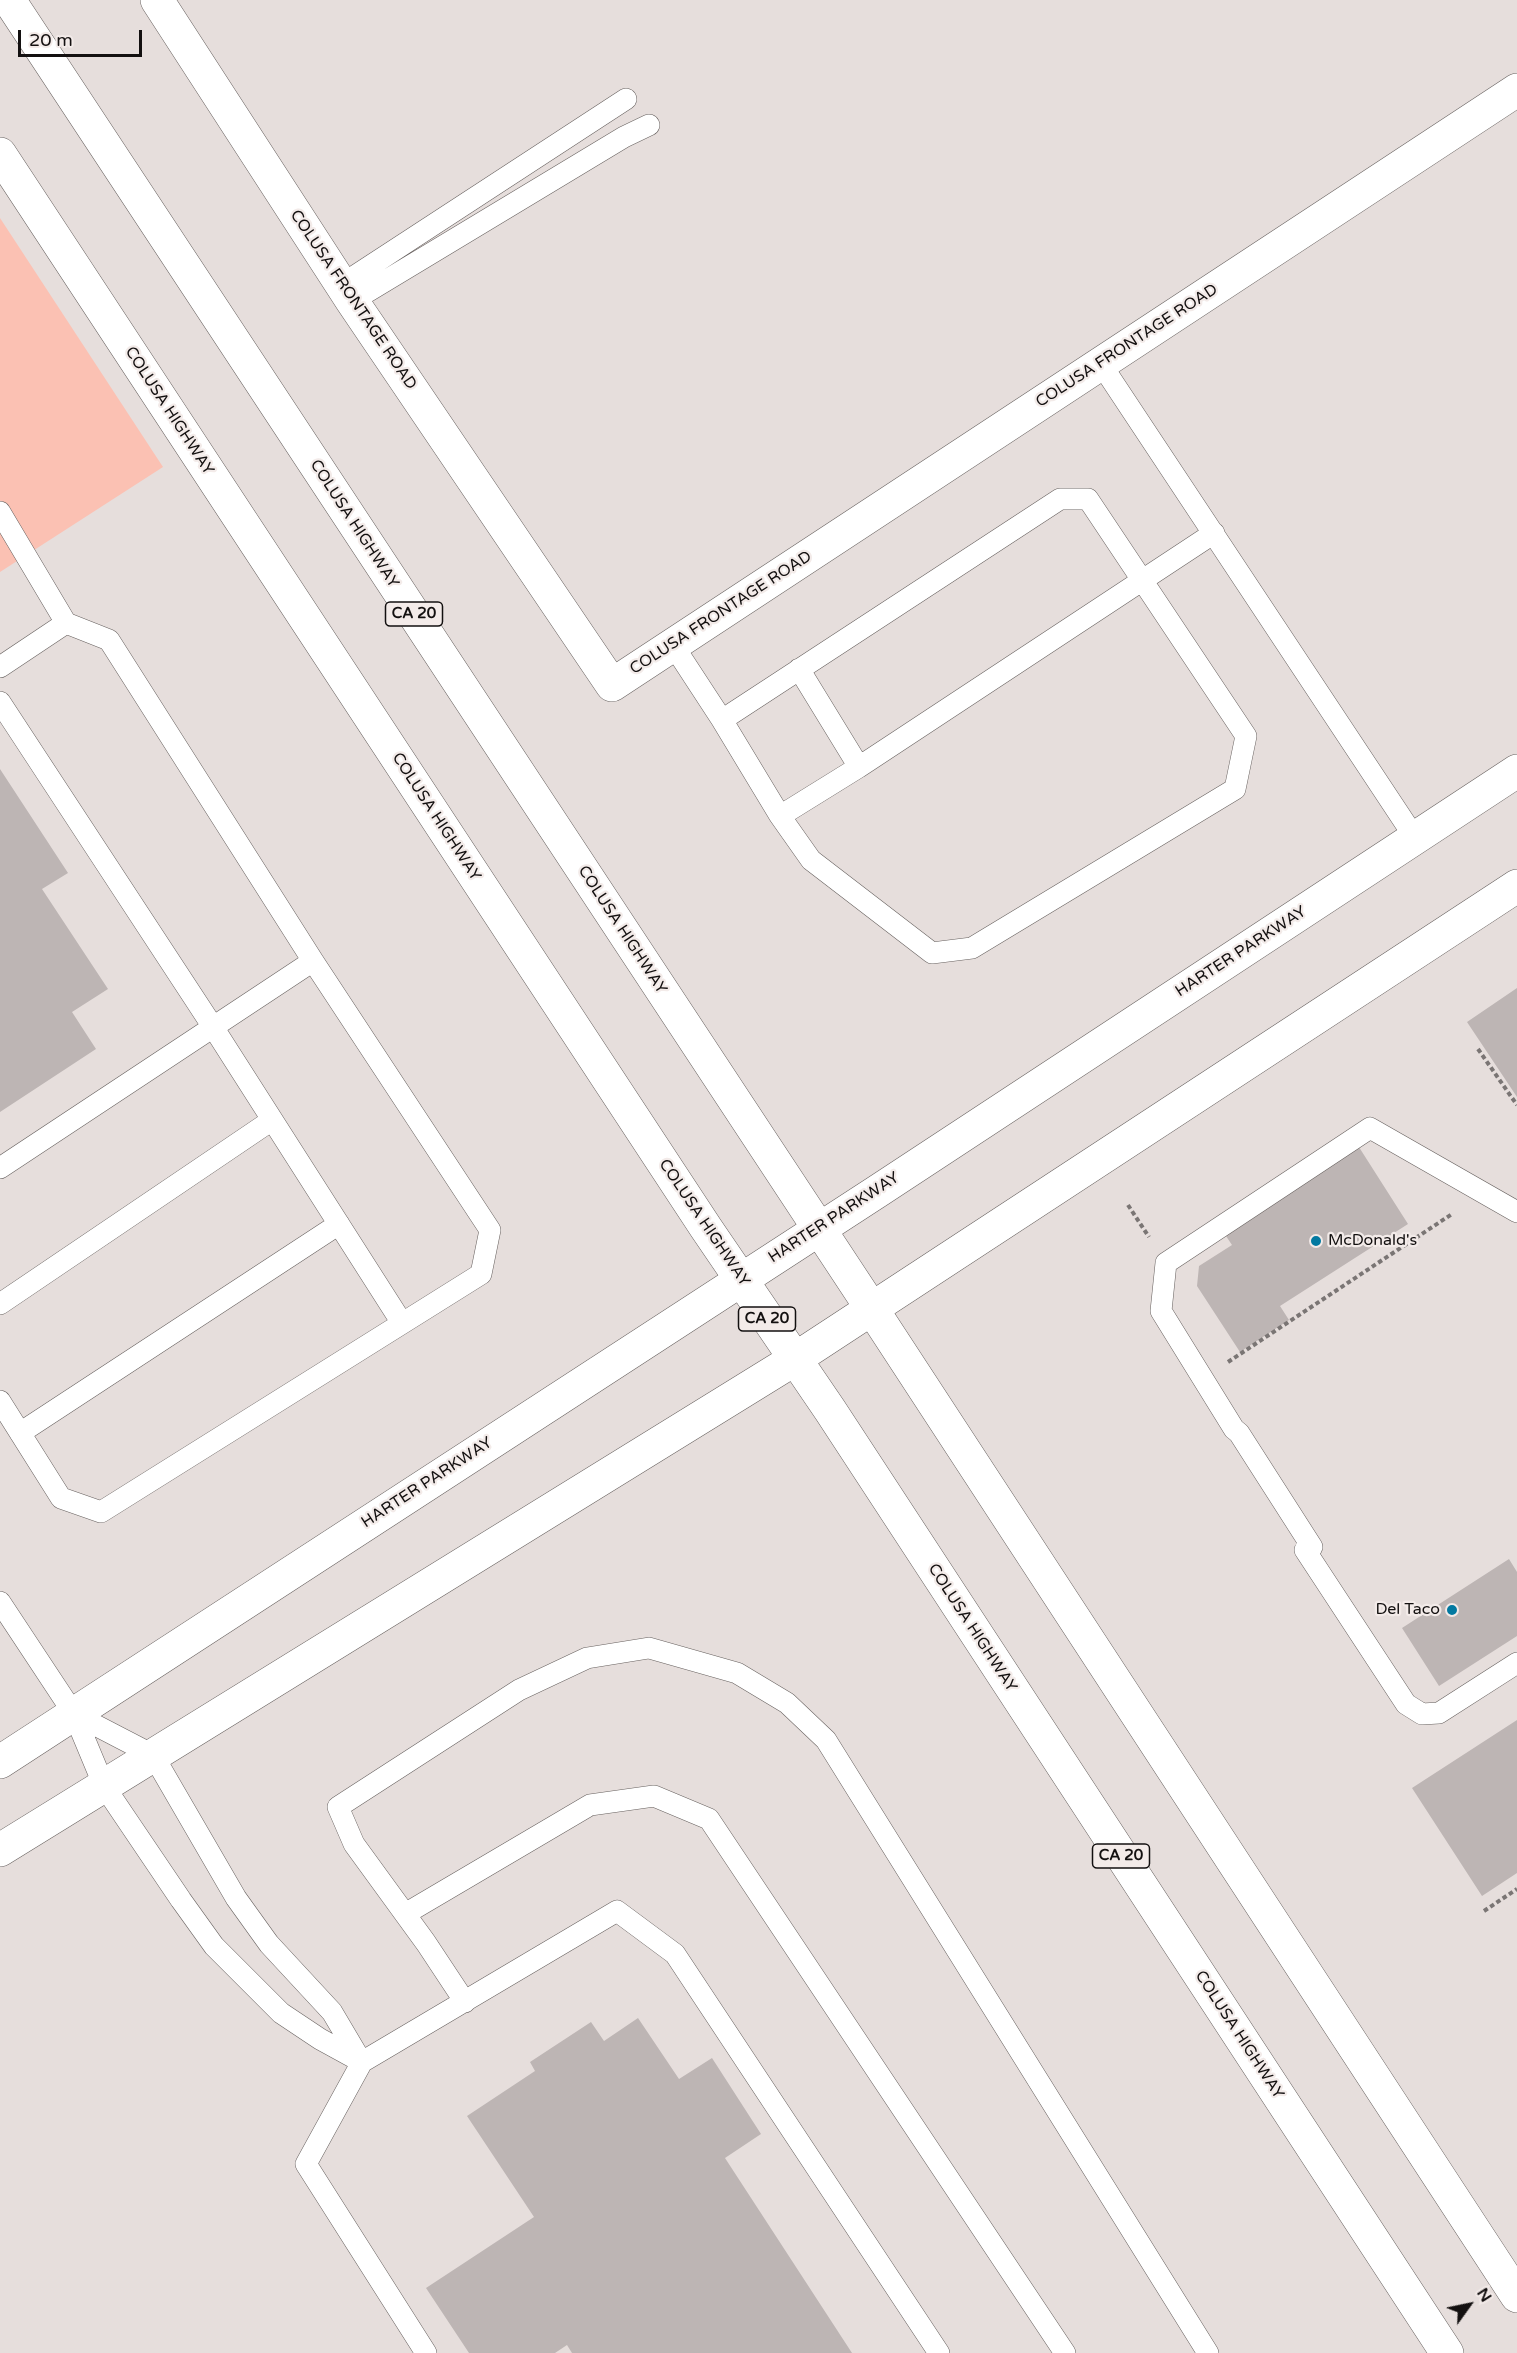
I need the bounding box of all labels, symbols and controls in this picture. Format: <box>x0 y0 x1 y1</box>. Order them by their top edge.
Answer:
scale bar <box>21 18 146 56</box>
text: 20 m <box>29 29 73 51</box>
street label: COLUSA FRONTAGE ROAD <box>286 206 420 394</box>
street label: COLUSA FRONTAGE ROAD <box>1033 280 1221 412</box>
street label: COLUSA HIGHWAY <box>120 343 218 479</box>
street label: COLUSA HIGHWAY <box>305 456 403 592</box>
street label: COLUSA FRONTAGE ROAD <box>627 547 815 679</box>
road number: CA 20 <box>386 602 442 626</box>
street label: COLUSA HIGHWAY <box>387 749 485 885</box>
street label: COLUSA HIGHWAY <box>573 862 671 998</box>
street label: HARTER PARKWAY <box>1172 902 1310 1002</box>
street label: COLUSA HIGHWAY <box>654 1156 754 1290</box>
street label: HARTER PARKWAY <box>765 1168 903 1268</box>
place label: McDonald's <box>1328 1231 1417 1251</box>
marker: McDonald's <box>1309 1234 1323 1248</box>
road number: CA 20 <box>738 1307 795 1331</box>
street label: HARTER PARKWAY <box>358 1433 496 1533</box>
street label: COLUSA HIGHWAY <box>923 1560 1021 1696</box>
place label: Del Taco <box>1375 1600 1440 1620</box>
marker: Del Taco <box>1445 1603 1459 1617</box>
road number: CA 20 <box>1092 1844 1150 1868</box>
street label: COLUSA HIGHWAY <box>1190 1967 1288 2103</box>
north arrow <box>1439 2275 1499 2335</box>
text: N <box>1472 2284 1496 2306</box>

